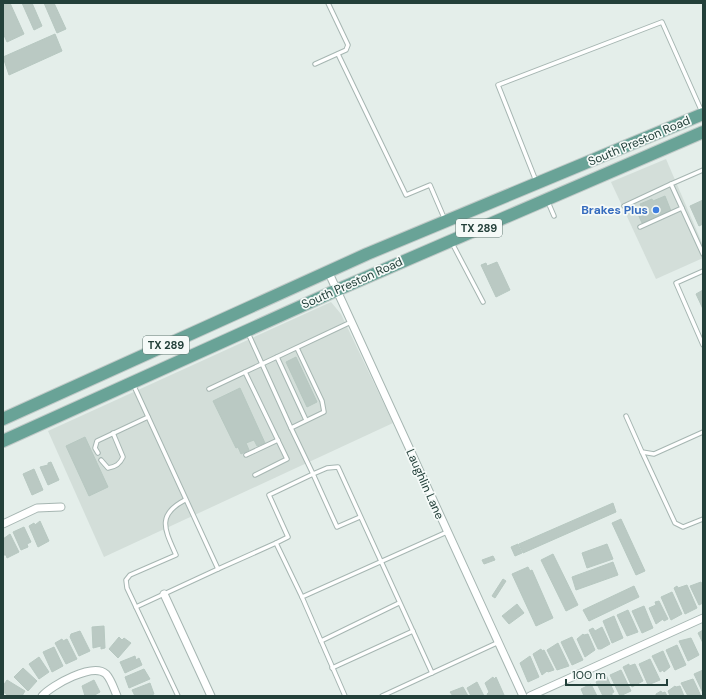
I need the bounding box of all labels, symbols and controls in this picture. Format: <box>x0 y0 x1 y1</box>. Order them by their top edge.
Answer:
street label: South Preston Road <box>586 112 692 170</box>
place label: Brakes Plus <box>581 202 648 218</box>
marker: Brakes Plus <box>651 205 661 215</box>
road number: TX 289 <box>456 219 502 237</box>
street label: South Preston Road <box>299 253 405 313</box>
road number: TX 289 <box>143 336 189 354</box>
street label: Laughlin Lane <box>402 446 448 522</box>
scale bar <box>566 661 667 687</box>
text: 100 m <box>572 667 606 683</box>

